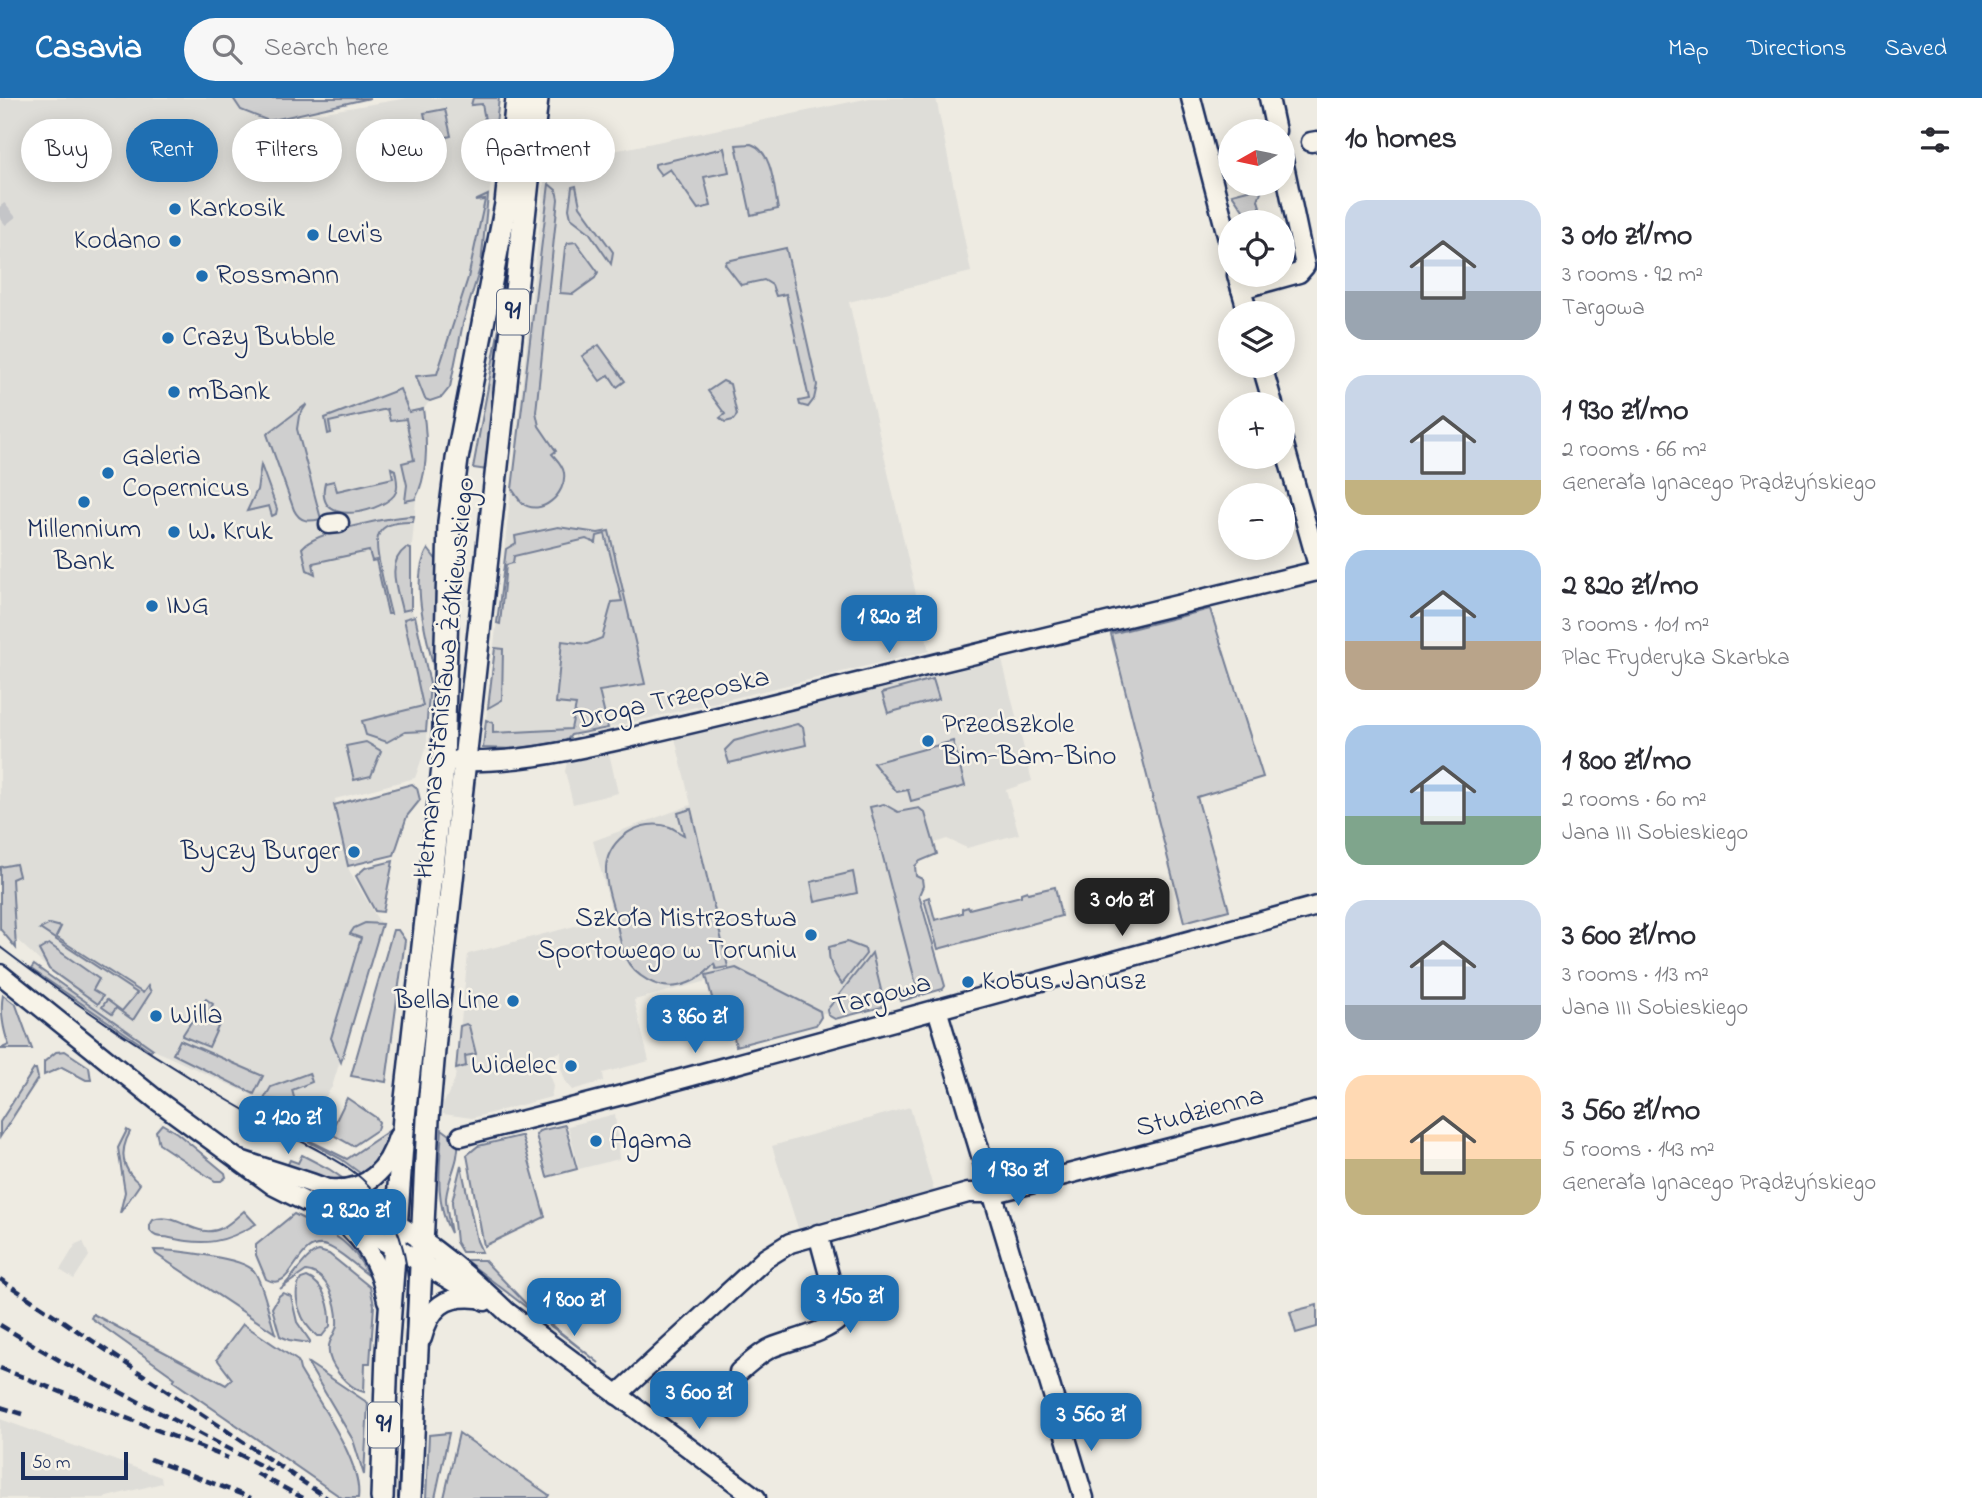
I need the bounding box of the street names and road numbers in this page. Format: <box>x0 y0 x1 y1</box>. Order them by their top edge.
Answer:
road number: 91 <box>497 290 529 334</box>
street label: Hetmana Stanisława Żółkiewskiego <box>404 475 488 881</box>
street label: Droga Trzeposka <box>569 658 774 743</box>
street label: Targowa <box>828 963 936 1029</box>
street label: Studzienna <box>1131 1076 1269 1150</box>
road number: 91 <box>368 1402 400 1448</box>

